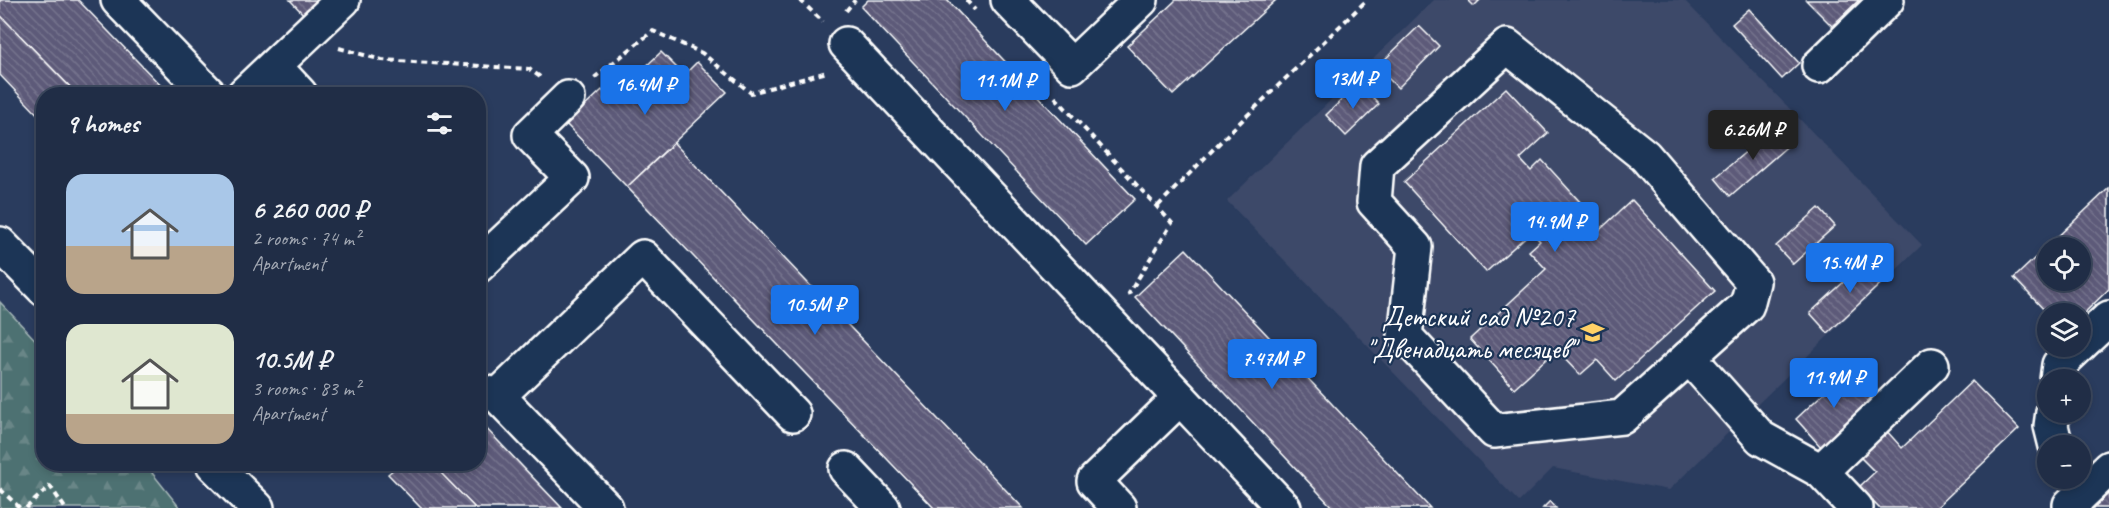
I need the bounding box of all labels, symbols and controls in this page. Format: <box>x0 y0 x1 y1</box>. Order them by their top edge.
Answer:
pin: 13M ₽ <box>1311 59 1395 110</box>
pin: 11.1M ₽ <box>950 61 1060 112</box>
pin: 16.4M ₽ <box>590 65 700 116</box>
text: 13M ₽ <box>1329 66 1377 91</box>
text: 11.1M ₽ <box>975 68 1035 93</box>
text: 16.4M ₽ <box>614 72 676 97</box>
text: 9 homes <box>66 107 139 140</box>
icon: filters <box>423 107 456 140</box>
pin: 6.26M ₽ <box>1698 110 1808 161</box>
text: 6.26M ₽ <box>1722 117 1784 142</box>
text: 6 260 000 ₽ <box>252 193 367 226</box>
icon: home <box>114 198 186 270</box>
pin: 14.9M ₽ <box>1500 202 1610 253</box>
text: 14.9M ₽ <box>1525 209 1585 234</box>
text: 2 rooms · 74 m² <box>252 226 360 251</box>
map controls <box>2037 237 2091 489</box>
button: locate <box>2037 237 2091 291</box>
pin: 15.4M ₽ <box>1795 243 1905 294</box>
text: 15.4M ₽ <box>1820 250 1880 275</box>
text: Apartment <box>252 251 325 276</box>
pin: 10.5M ₽ <box>760 285 870 336</box>
text: 10.5M ₽ <box>785 292 845 317</box>
place label: Детский сад №207 "Двенадцать месяцев" <box>1366 299 1580 366</box>
button: layers <box>2037 303 2091 357</box>
school or university icon: Детский сад №207 "Двенадцать месяцев" <box>1580 319 1606 345</box>
pin: 7.47M ₽ <box>1217 339 1327 390</box>
text: 10.5M ₽ <box>252 343 331 376</box>
text: 7.47M ₽ <box>1242 346 1302 371</box>
icon: home <box>114 348 186 420</box>
pin: 11.9M ₽ <box>1779 358 1889 409</box>
text: 11.9M ₽ <box>1804 365 1864 390</box>
button: + <box>2037 369 2091 423</box>
text: 3 rooms · 83 m² <box>252 376 360 401</box>
text: Apartment <box>252 401 325 426</box>
button: − <box>2037 435 2091 489</box>

